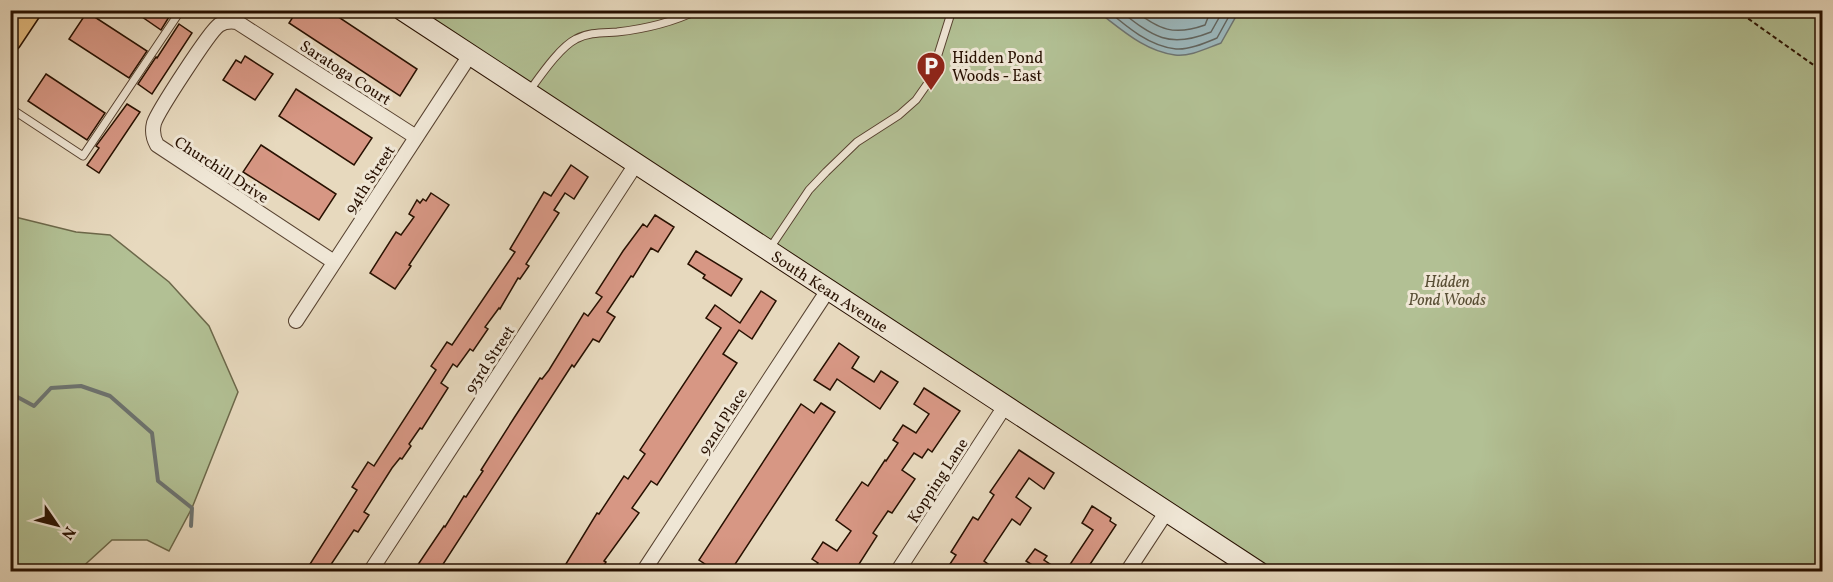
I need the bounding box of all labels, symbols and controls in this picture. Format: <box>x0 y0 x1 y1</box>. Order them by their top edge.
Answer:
street label: Saratoga Court <box>295 36 395 112</box>
place label: Hidden Pond Woods - East <box>952 48 1043 88</box>
parking icon: Hidden Pond Woods - East <box>915 50 947 92</box>
street label: Churchill Drive <box>169 132 272 209</box>
street label: 94th Street <box>340 141 401 219</box>
street label: South Kean Avenue <box>766 247 892 339</box>
park label: Hidden Pond Woods <box>1408 272 1486 312</box>
street label: 93rd Street <box>460 321 521 398</box>
street label: 92nd Place <box>694 384 753 460</box>
street label: Kopping Lane <box>903 434 974 528</box>
north arrow <box>27 495 87 555</box>
text: N <box>55 521 80 544</box>

